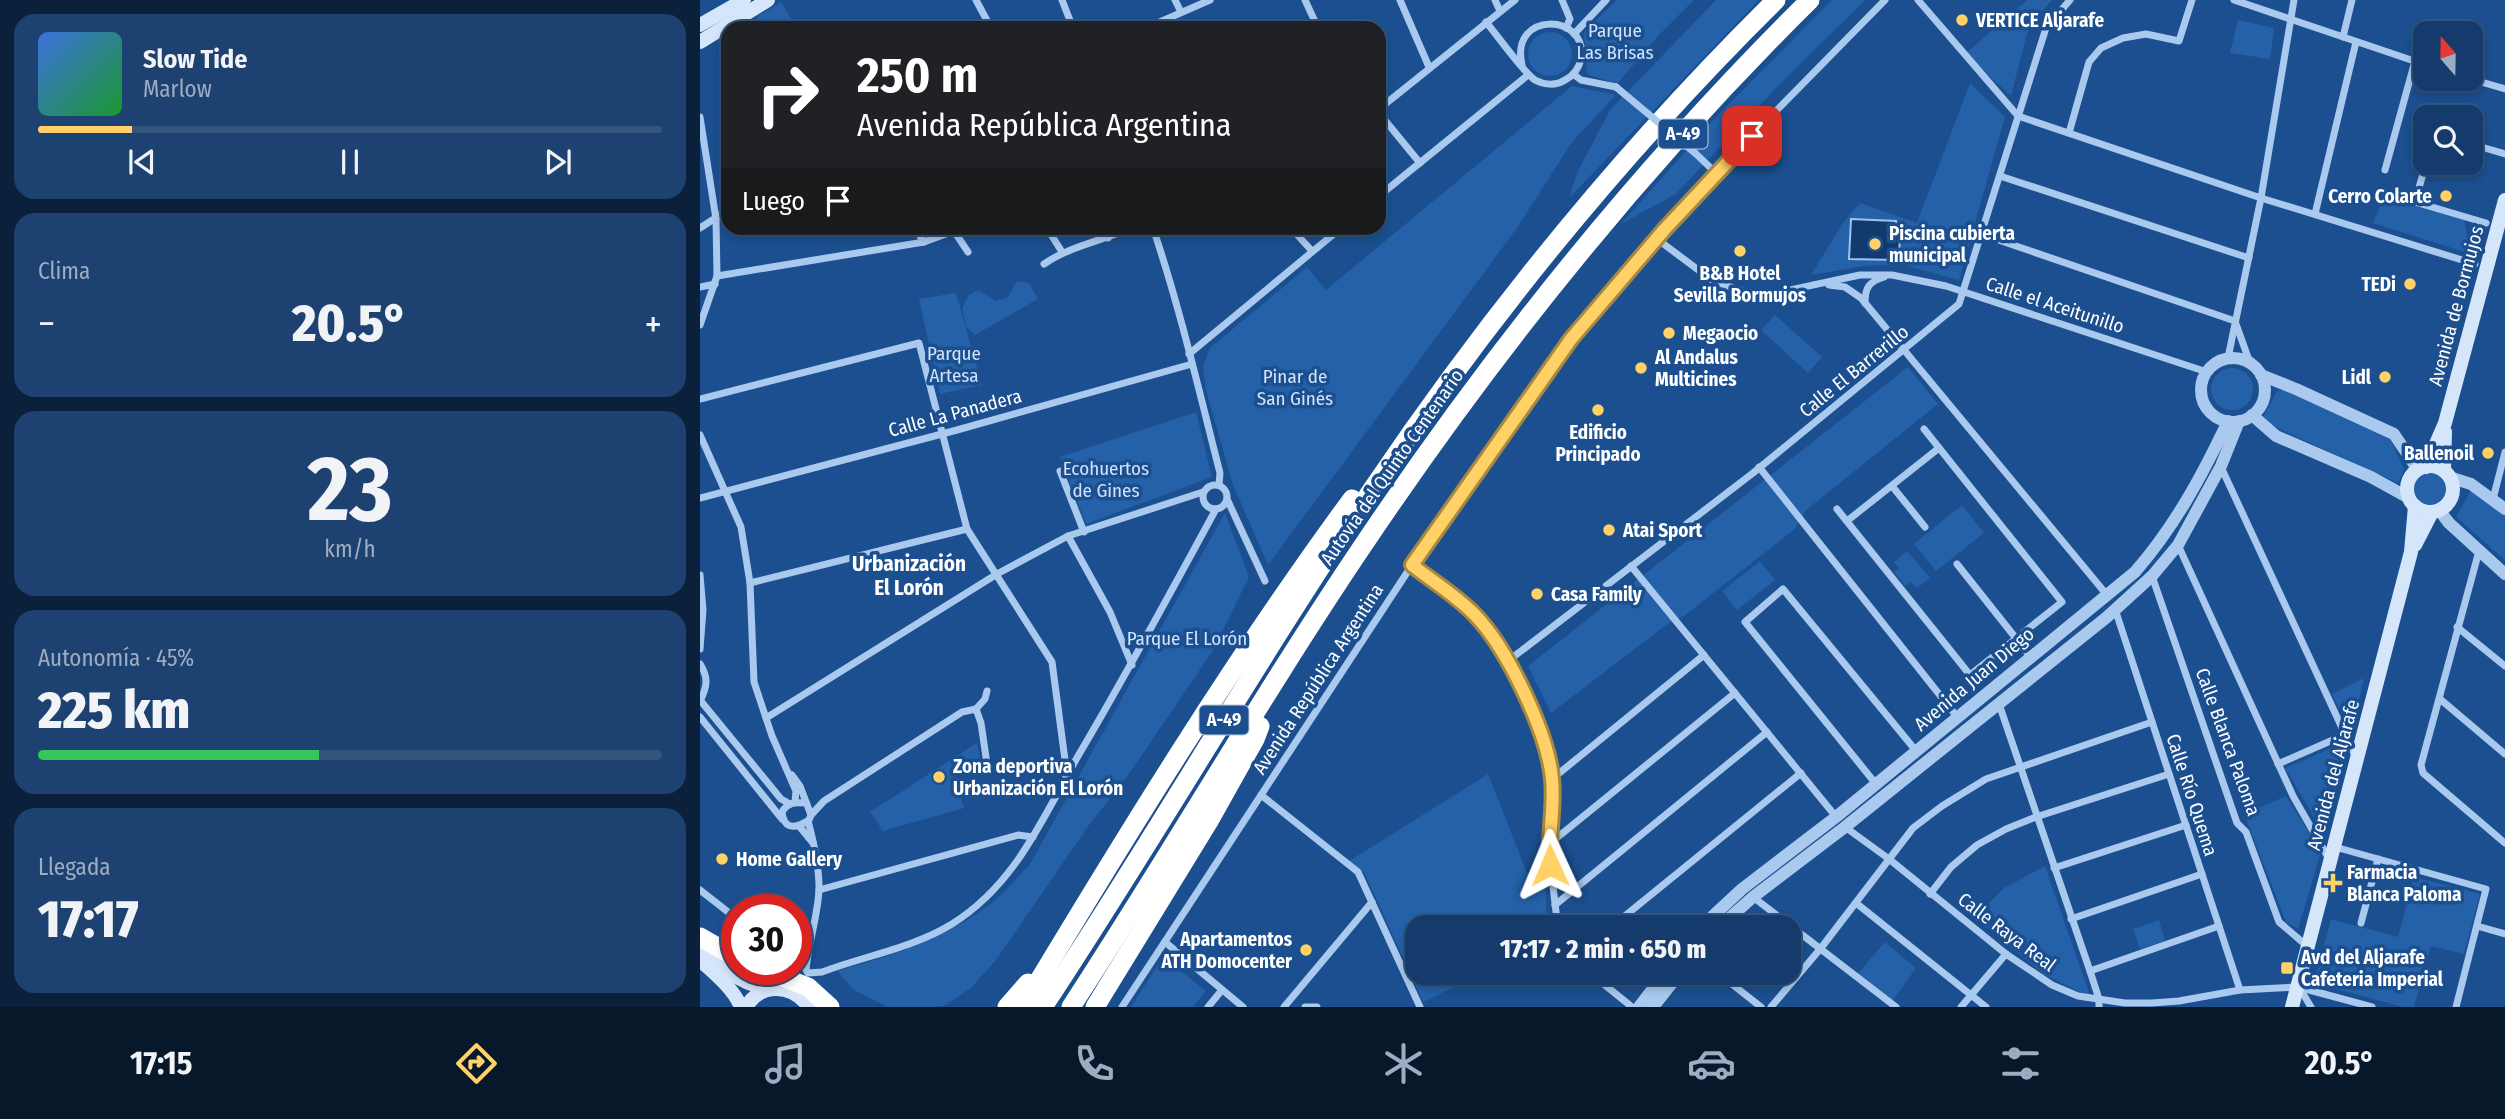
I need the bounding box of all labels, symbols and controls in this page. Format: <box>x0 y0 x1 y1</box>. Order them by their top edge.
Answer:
place label: VERTICE Aljarafe <box>1975 9 2104 32</box>
marker: VERTICE Aljarafe <box>1954 12 1970 28</box>
park label: Parque Las Brisas <box>1576 19 1654 64</box>
north arrow <box>2413 21 2483 91</box>
map controls <box>2413 21 2483 175</box>
text: Slow Tide <box>143 44 247 75</box>
text: 250 m <box>857 46 978 105</box>
icon: right <box>742 49 833 140</box>
text: Marlow <box>143 75 212 103</box>
button: search <box>2413 105 2483 175</box>
text: Avenida República Argentina <box>857 106 1232 144</box>
pin <box>1722 106 1782 166</box>
icon: arrive <box>1733 117 1771 155</box>
road number: A-49 <box>1658 119 1707 148</box>
icon: previous <box>123 143 161 181</box>
icon: pause <box>331 143 369 181</box>
icon: next <box>539 143 577 181</box>
icon: arrive <box>819 182 857 220</box>
place label: Cerro Colarte <box>2328 185 2432 208</box>
text: Luego <box>742 186 805 217</box>
marker: Cerro Colarte <box>2438 188 2454 204</box>
place label: Piscina cubierta municipal <box>1889 222 2015 267</box>
street label: Avenida de Bormujos <box>2424 223 2488 389</box>
marker: Piscina cubierta municipal <box>1867 236 1883 252</box>
marker: B&B Hotel Sevilla Bormujos <box>1732 243 1748 259</box>
text: Clima <box>38 257 90 285</box>
place label: B&B Hotel Sevilla Bormujos <box>1674 262 1807 307</box>
street label: Calle el Aceitunillo <box>1983 272 2127 338</box>
place label: TEDi <box>2361 273 2396 296</box>
marker: TEDi <box>2402 276 2418 292</box>
text: 20.5° <box>292 292 408 355</box>
text: − <box>38 301 55 347</box>
text: + <box>645 301 662 347</box>
street label: Calle El Barrerillo <box>1795 320 1913 422</box>
place label: Megaocio <box>1683 322 1758 345</box>
marker: Megaocio <box>1661 325 1677 341</box>
park label: Parque Artesa <box>927 342 981 387</box>
place label: Al Andalus Multicines <box>1654 346 1738 391</box>
marker: Al Andalus Multicines <box>1633 360 1649 376</box>
park label: Pinar de San Ginés <box>1257 365 1333 410</box>
street label: Autovía del Quinto Centenario <box>1316 365 1468 569</box>
place label: Lidl <box>2342 366 2372 389</box>
marker: Lidl <box>2377 369 2393 385</box>
street label: Calle La Panadera <box>886 384 1024 442</box>
marker: Edificio Principado <box>1590 402 1606 418</box>
place label: Edificio Principado <box>1555 421 1641 466</box>
text: 23 <box>307 435 393 544</box>
place label: Ballenoil <box>2404 442 2475 465</box>
marker: Ballenoil <box>2480 445 2496 461</box>
park label: Ecohuertos de Gines <box>1063 457 1149 502</box>
place label: Atai Sport <box>1622 519 1702 542</box>
marker: Atai Sport <box>1601 522 1617 538</box>
text: km/h <box>324 535 376 563</box>
district label: Urbanización El Lorón <box>852 551 966 601</box>
street label: Avenida República Argentina <box>1248 579 1388 779</box>
place label: Casa Family <box>1551 583 1643 606</box>
marker: Casa Family <box>1529 586 1545 602</box>
street label: Avenida Juan Diego <box>1909 622 2039 736</box>
park label: Parque El Lorón <box>1127 627 1247 650</box>
text: Autonomía · 45% <box>38 644 194 672</box>
street label: Calle Blanca Paloma <box>2191 665 2265 819</box>
text: 225 km <box>38 679 190 742</box>
street label: Avenida del Aljarafe <box>2302 697 2364 853</box>
road number: A-49 <box>1200 706 1248 734</box>
street label: Calle Río Quema <box>2161 731 2223 859</box>
place label: Zona deportiva Urbanización El Lorón <box>953 755 1123 800</box>
marker: Zona deportiva Urbanización El Lorón <box>931 769 947 785</box>
position arrow <box>1513 828 1587 902</box>
place label: Home Gallery <box>736 848 843 871</box>
marker: Home Gallery <box>714 851 730 867</box>
text: Llegada <box>38 853 110 881</box>
place label: Farmacia Blanca Paloma <box>2347 861 2461 906</box>
marker: Farmacia Blanca Paloma <box>2325 875 2341 891</box>
text: 17:17 <box>38 888 138 951</box>
street label: Calle Raya Real <box>1953 888 2061 976</box>
speed limit sign: 30 <box>721 894 812 985</box>
place label: Apartamentos ATH Domocenter <box>1160 928 1293 973</box>
text: 17:17 · 2 min · 650 m <box>1500 934 1706 965</box>
marker: Apartamentos ATH Domocenter <box>1298 942 1314 958</box>
place label: Avd del Aljarafe Cafeteria Imperial <box>2300 946 2444 991</box>
marker: Avd del Aljarafe Cafeteria Imperial <box>2279 960 2295 976</box>
icon: directions <box>452 1039 501 1088</box>
icon: music <box>761 1039 810 1088</box>
icon: phone <box>1070 1039 1119 1088</box>
icon: climate <box>1379 1039 1428 1088</box>
icon: car <box>1687 1039 1736 1088</box>
icon: filters <box>1996 1039 2045 1088</box>
text: 17:15 <box>130 1044 193 1082</box>
text: 20.5° <box>2305 1044 2375 1082</box>

